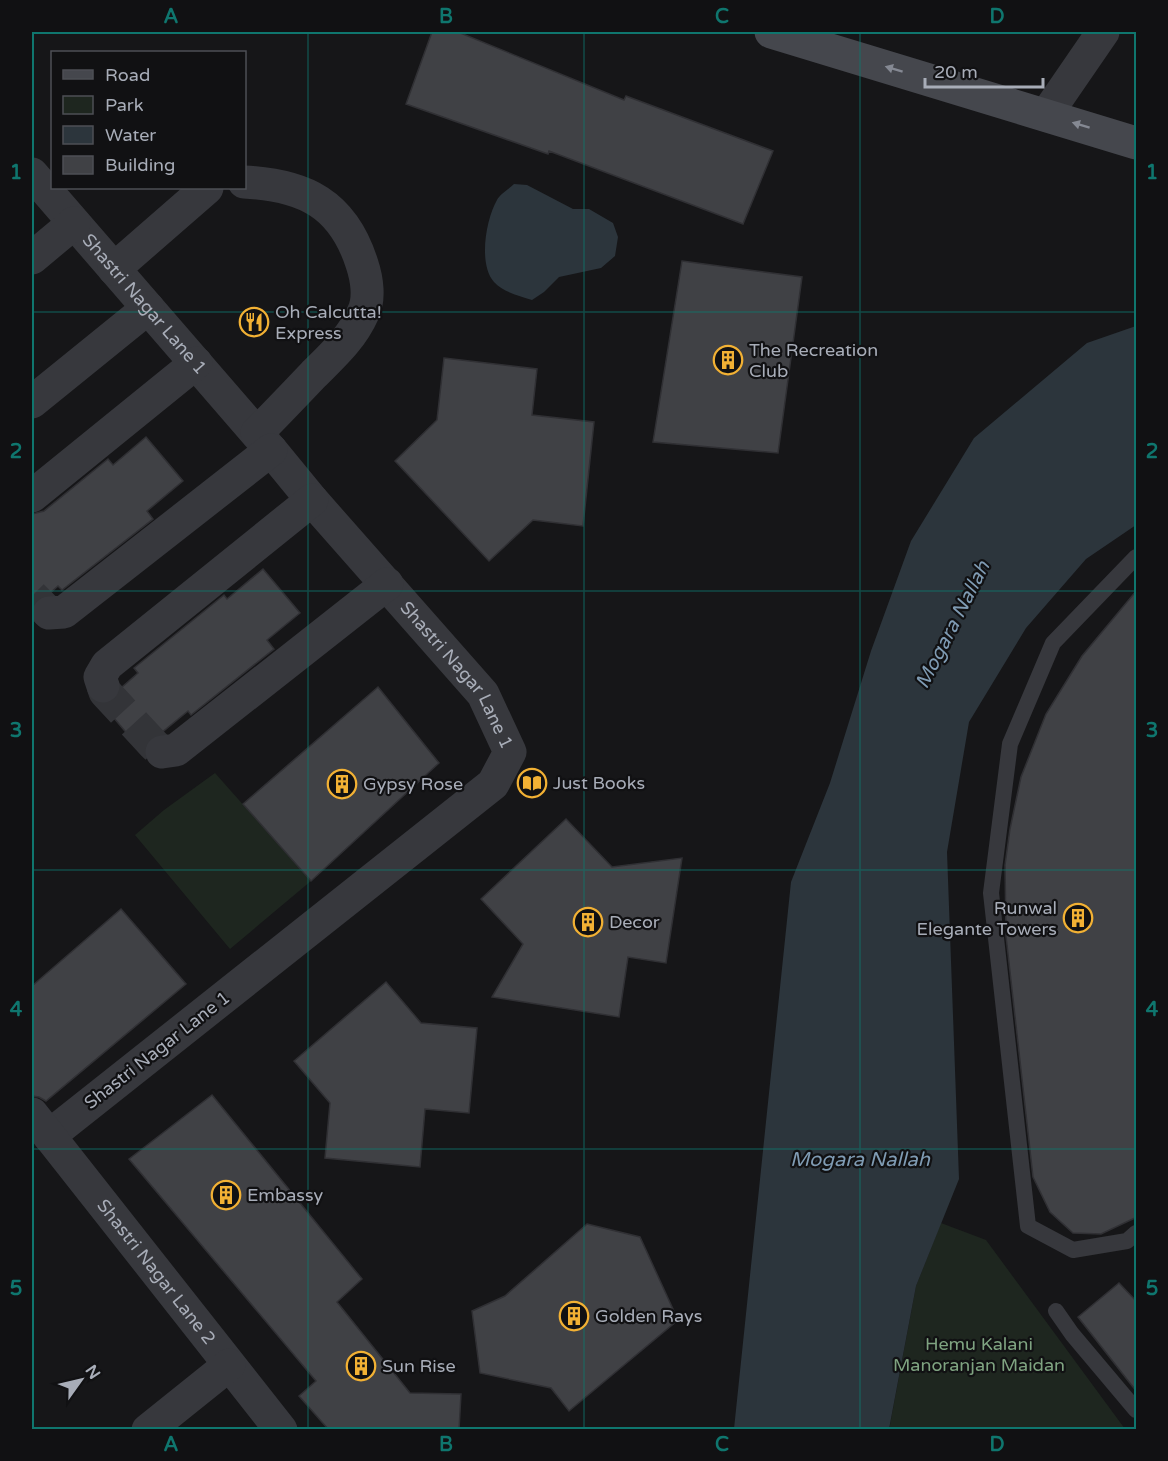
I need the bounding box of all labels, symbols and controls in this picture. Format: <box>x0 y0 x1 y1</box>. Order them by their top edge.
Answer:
text: A <box>164 5 179 29</box>
text: B <box>439 5 453 29</box>
text: C <box>715 5 729 29</box>
text: D <box>989 5 1005 29</box>
legend <box>51 51 246 189</box>
scale bar <box>925 51 1044 89</box>
text: 20 m <box>934 61 978 83</box>
text: Road <box>105 64 150 86</box>
one-way arrow <box>885 64 903 73</box>
text: Park <box>105 94 144 116</box>
one-way arrow <box>1072 120 1090 130</box>
text: Water <box>105 124 156 146</box>
text: Building <box>105 154 175 176</box>
text: 1 <box>10 161 22 185</box>
text: 1 <box>1146 161 1158 185</box>
street label: Shastri Nagar Lane 1 <box>78 229 211 379</box>
place label: Oh Calcutta! Express <box>275 301 382 344</box>
restaurant icon: Oh Calcutta! Express <box>238 306 270 338</box>
place label: The Recreation Club <box>749 339 878 382</box>
building icon: The Recreation Club <box>712 344 744 376</box>
text: 2 <box>10 440 22 464</box>
text: 2 <box>1146 440 1158 464</box>
water label: Mogara Nallah <box>911 557 996 693</box>
street label: Shastri Nagar Lane 1 <box>396 597 518 752</box>
text: 3 <box>10 719 22 743</box>
text: 3 <box>1146 719 1158 743</box>
library icon: Just Books <box>516 767 548 799</box>
building icon: Gypsy Rose <box>326 768 358 800</box>
place label: Just Books <box>553 772 645 794</box>
place label: Gypsy Rose <box>363 773 463 795</box>
place label: Runwal Elegante Towers <box>917 897 1057 940</box>
building icon: Runwal Elegante Towers <box>1062 902 1094 934</box>
building icon: Decor <box>572 906 604 938</box>
place label: Decor <box>609 911 660 933</box>
street label: Shastri Nagar Lane 1 <box>80 986 234 1114</box>
text: 4 <box>10 998 23 1022</box>
text: 4 <box>1146 998 1159 1022</box>
water label: Mogara Nallah <box>790 1148 931 1172</box>
building icon: Embassy <box>210 1179 242 1211</box>
place label: Embassy <box>247 1184 324 1206</box>
street label: Shastri Nagar Lane 2 <box>92 1195 220 1349</box>
text: 5 <box>10 1277 22 1301</box>
text: 5 <box>1146 1277 1158 1301</box>
building icon: Golden Rays <box>558 1300 590 1332</box>
place label: Golden Rays <box>595 1305 702 1327</box>
park label: Hemu Kalani Manoranjan Maidan <box>893 1333 1065 1376</box>
north arrow <box>51 1350 111 1410</box>
building icon: Sun Rise <box>345 1350 377 1382</box>
place label: Sun Rise <box>382 1355 456 1377</box>
text: N <box>81 1361 104 1383</box>
text: A <box>164 1433 179 1457</box>
text: B <box>439 1433 453 1457</box>
text: C <box>715 1433 729 1457</box>
text: D <box>989 1433 1005 1457</box>

